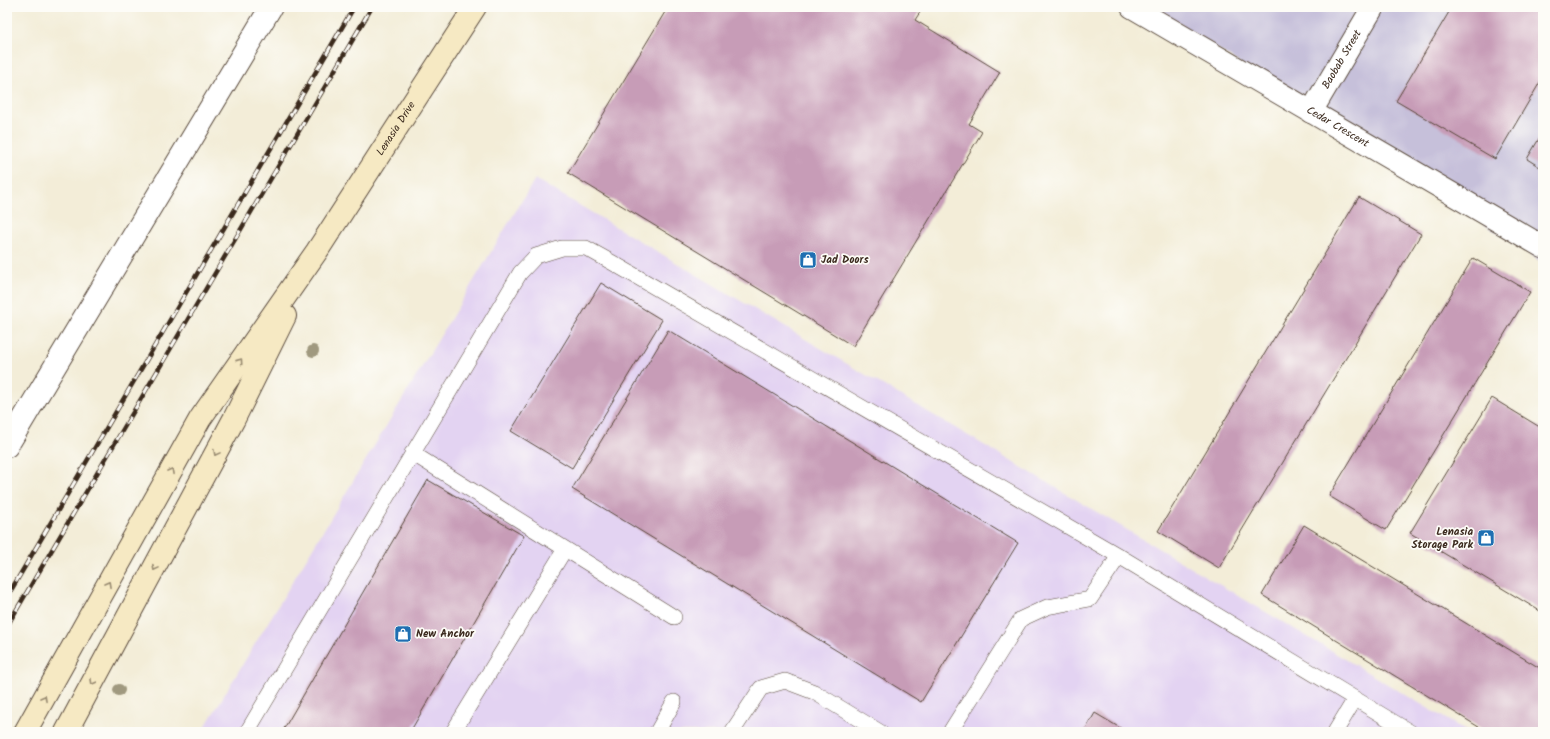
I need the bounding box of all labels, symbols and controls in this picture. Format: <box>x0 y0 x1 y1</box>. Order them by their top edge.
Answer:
street label: Baobab Street <box>1317 26 1367 93</box>
street label: Lenasia Drive <box>372 98 421 160</box>
street label: Cedar Crescent <box>1303 102 1373 153</box>
shop icon: Jad Doors <box>798 250 818 270</box>
place label: Jad Doors <box>821 251 869 269</box>
one-way arrow <box>235 358 243 365</box>
one-way arrow <box>213 449 221 456</box>
one-way arrow <box>166 468 174 475</box>
place label: Lenasia Storage Park <box>1411 523 1474 554</box>
shop icon: Lenasia Storage Park <box>1476 528 1496 548</box>
one-way arrow <box>152 564 159 571</box>
one-way arrow <box>103 581 110 589</box>
shop icon: New Anchor <box>393 624 413 644</box>
place label: New Anchor <box>416 625 475 643</box>
one-way arrow <box>90 678 98 686</box>
one-way arrow <box>40 695 47 702</box>

